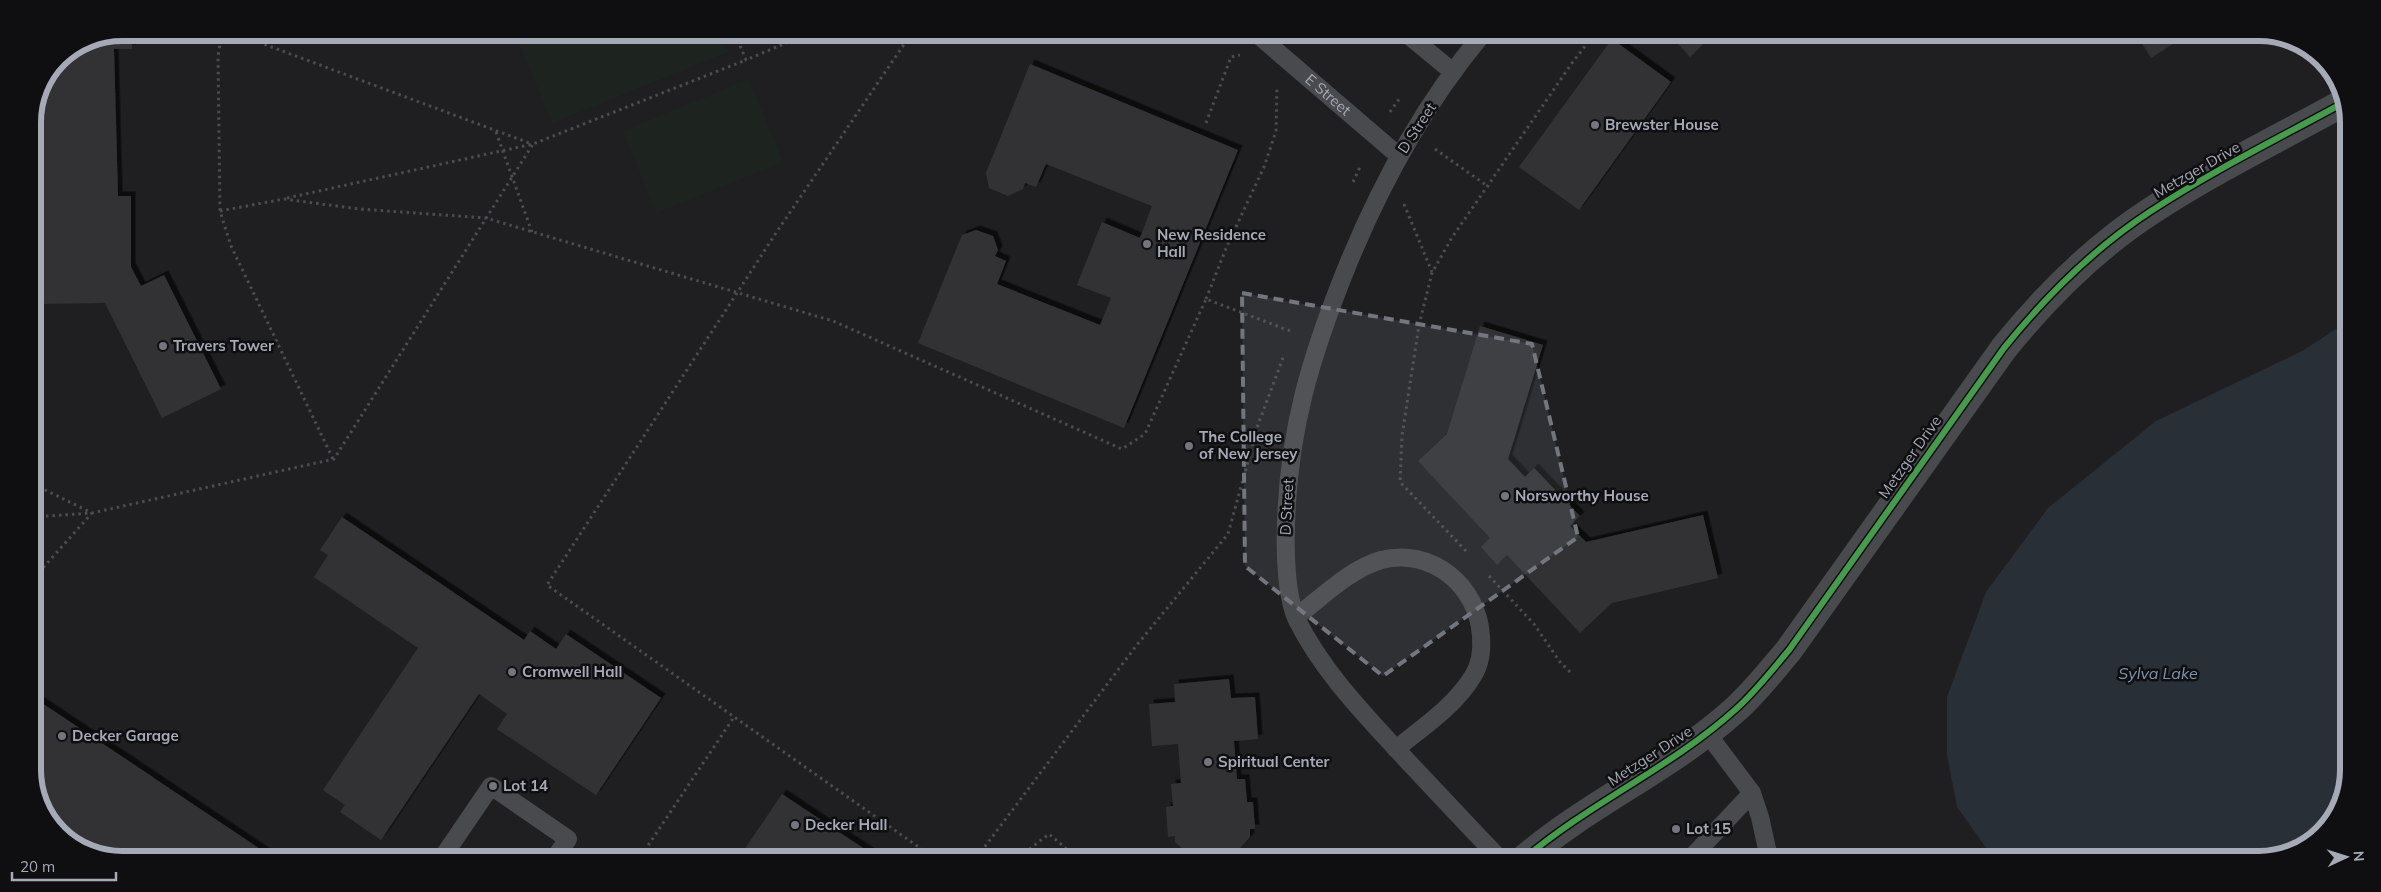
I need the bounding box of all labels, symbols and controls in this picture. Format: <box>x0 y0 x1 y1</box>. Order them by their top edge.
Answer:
street label: E Street <box>1301 70 1355 119</box>
street label: D Street <box>1393 99 1440 157</box>
place label: Brewster House <box>1605 115 1719 134</box>
marker: Brewster House <box>1589 119 1601 131</box>
street label: Metzger Drive <box>2150 137 2243 202</box>
place label: New Residence Hall <box>1157 225 1266 261</box>
marker: New Residence Hall <box>1141 238 1153 250</box>
place label: Travers Tower <box>173 336 274 355</box>
marker: Travers Tower <box>157 340 169 352</box>
street label: Metzger Drive <box>1874 412 1945 502</box>
place label: The College of New Jersey <box>1199 427 1298 463</box>
marker: The College of New Jersey <box>1183 440 1195 452</box>
street label: D Street <box>1276 478 1297 536</box>
place label: Norsworthy House <box>1515 486 1649 505</box>
marker: Norsworthy House <box>1499 490 1511 502</box>
place label: Cromwell Hall <box>522 662 622 681</box>
water label: Sylva Lake <box>2118 663 2198 683</box>
marker: Cromwell Hall <box>506 666 518 678</box>
street label: Metzger Drive <box>1604 721 1695 790</box>
place label: Decker Garage <box>72 726 179 745</box>
marker: Decker Garage <box>56 730 68 742</box>
place label: Spiritual Center <box>1218 752 1329 771</box>
marker: Spiritual Center <box>1202 756 1214 768</box>
place label: Lot 14 <box>503 776 548 795</box>
marker: Lot 14 <box>487 780 499 792</box>
place label: Decker Hall <box>805 815 887 834</box>
marker: Decker Hall <box>789 819 801 831</box>
place label: Lot 15 <box>1686 819 1731 838</box>
marker: Lot 15 <box>1670 823 1682 835</box>
north arrow <box>2321 832 2371 882</box>
scale bar <box>12 850 116 882</box>
text: N <box>2350 850 2368 862</box>
text: 20 m <box>20 857 55 876</box>

